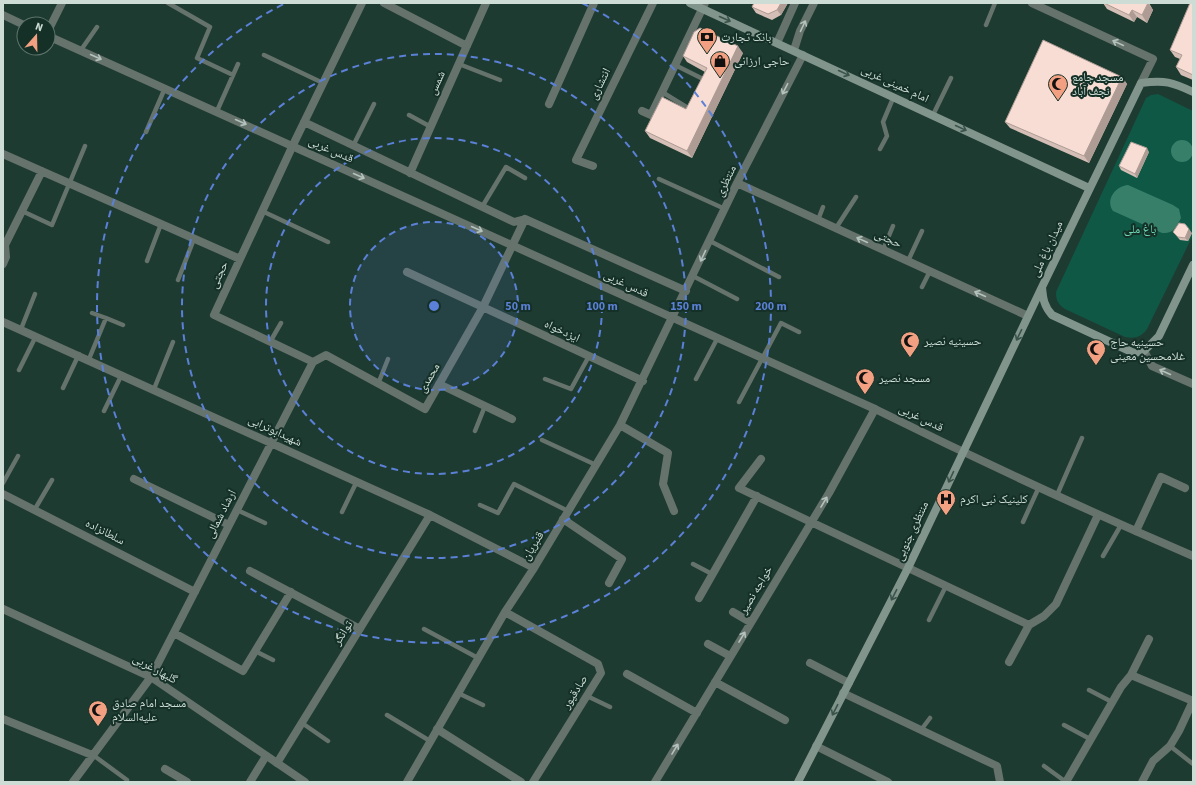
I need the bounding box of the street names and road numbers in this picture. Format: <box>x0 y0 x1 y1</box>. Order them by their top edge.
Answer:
street label: امام خمینی غربی <box>858 61 932 107</box>
street label: انتشاری <box>585 65 615 103</box>
street label: شمس <box>424 68 450 98</box>
street label: قدس غربی <box>306 133 356 167</box>
street label: منتظری <box>711 162 741 200</box>
street label: میدان باغ ملی <box>1027 218 1067 280</box>
street label: حجتی <box>872 225 905 253</box>
street label: حجتی <box>205 258 233 291</box>
street label: قدس غربی <box>601 266 651 302</box>
street label: ایزدخواه <box>541 315 583 347</box>
street label: محمدی <box>414 360 444 396</box>
street label: قدس غربی <box>896 400 946 436</box>
street label: شهیدابوترابی <box>245 411 305 451</box>
street label: ارشاد شمالی <box>202 487 241 541</box>
street label: منتظری جنوبی <box>891 498 933 564</box>
street label: سلطانزاده <box>82 515 128 549</box>
street label: قنبریان <box>518 528 548 564</box>
street label: خواجه نصیر <box>734 562 777 618</box>
street label: توانگر <box>328 617 357 649</box>
street label: گلبهار غربی <box>130 650 180 688</box>
street label: صادقپور <box>557 672 592 713</box>

